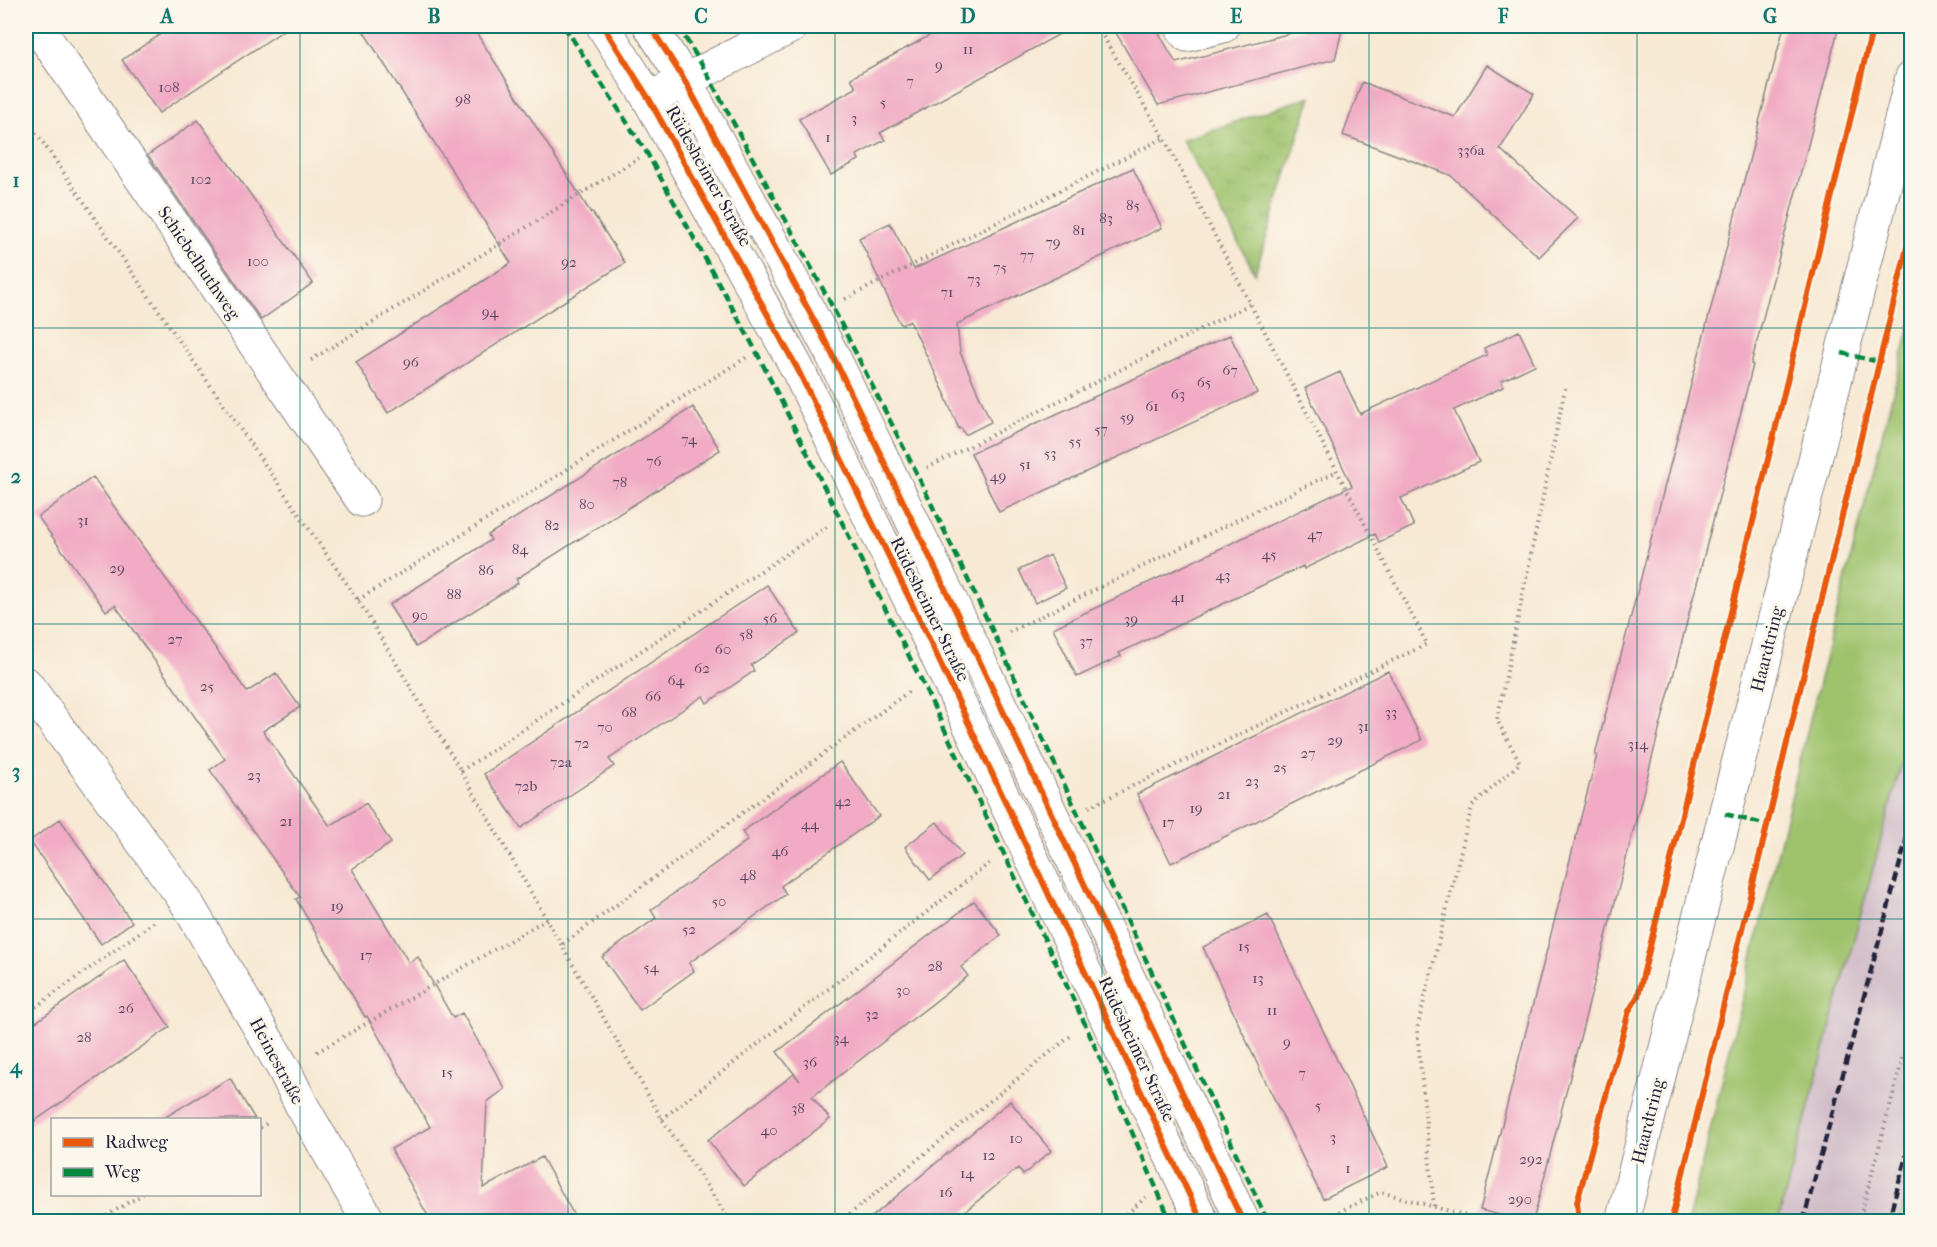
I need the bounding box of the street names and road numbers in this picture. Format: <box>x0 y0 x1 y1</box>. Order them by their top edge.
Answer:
street label: Rüdesheimer Straße <box>661 102 756 251</box>
street label: Schiebelhuthweg <box>153 203 244 324</box>
street label: Rüdesheimer Straße <box>885 534 974 685</box>
street label: Haardtring <box>1747 604 1788 694</box>
street label: Rüdesheimer Straße <box>1094 973 1180 1125</box>
street label: Heinestraße <box>245 1014 308 1108</box>
street label: Haardtring <box>1628 1076 1669 1166</box>

